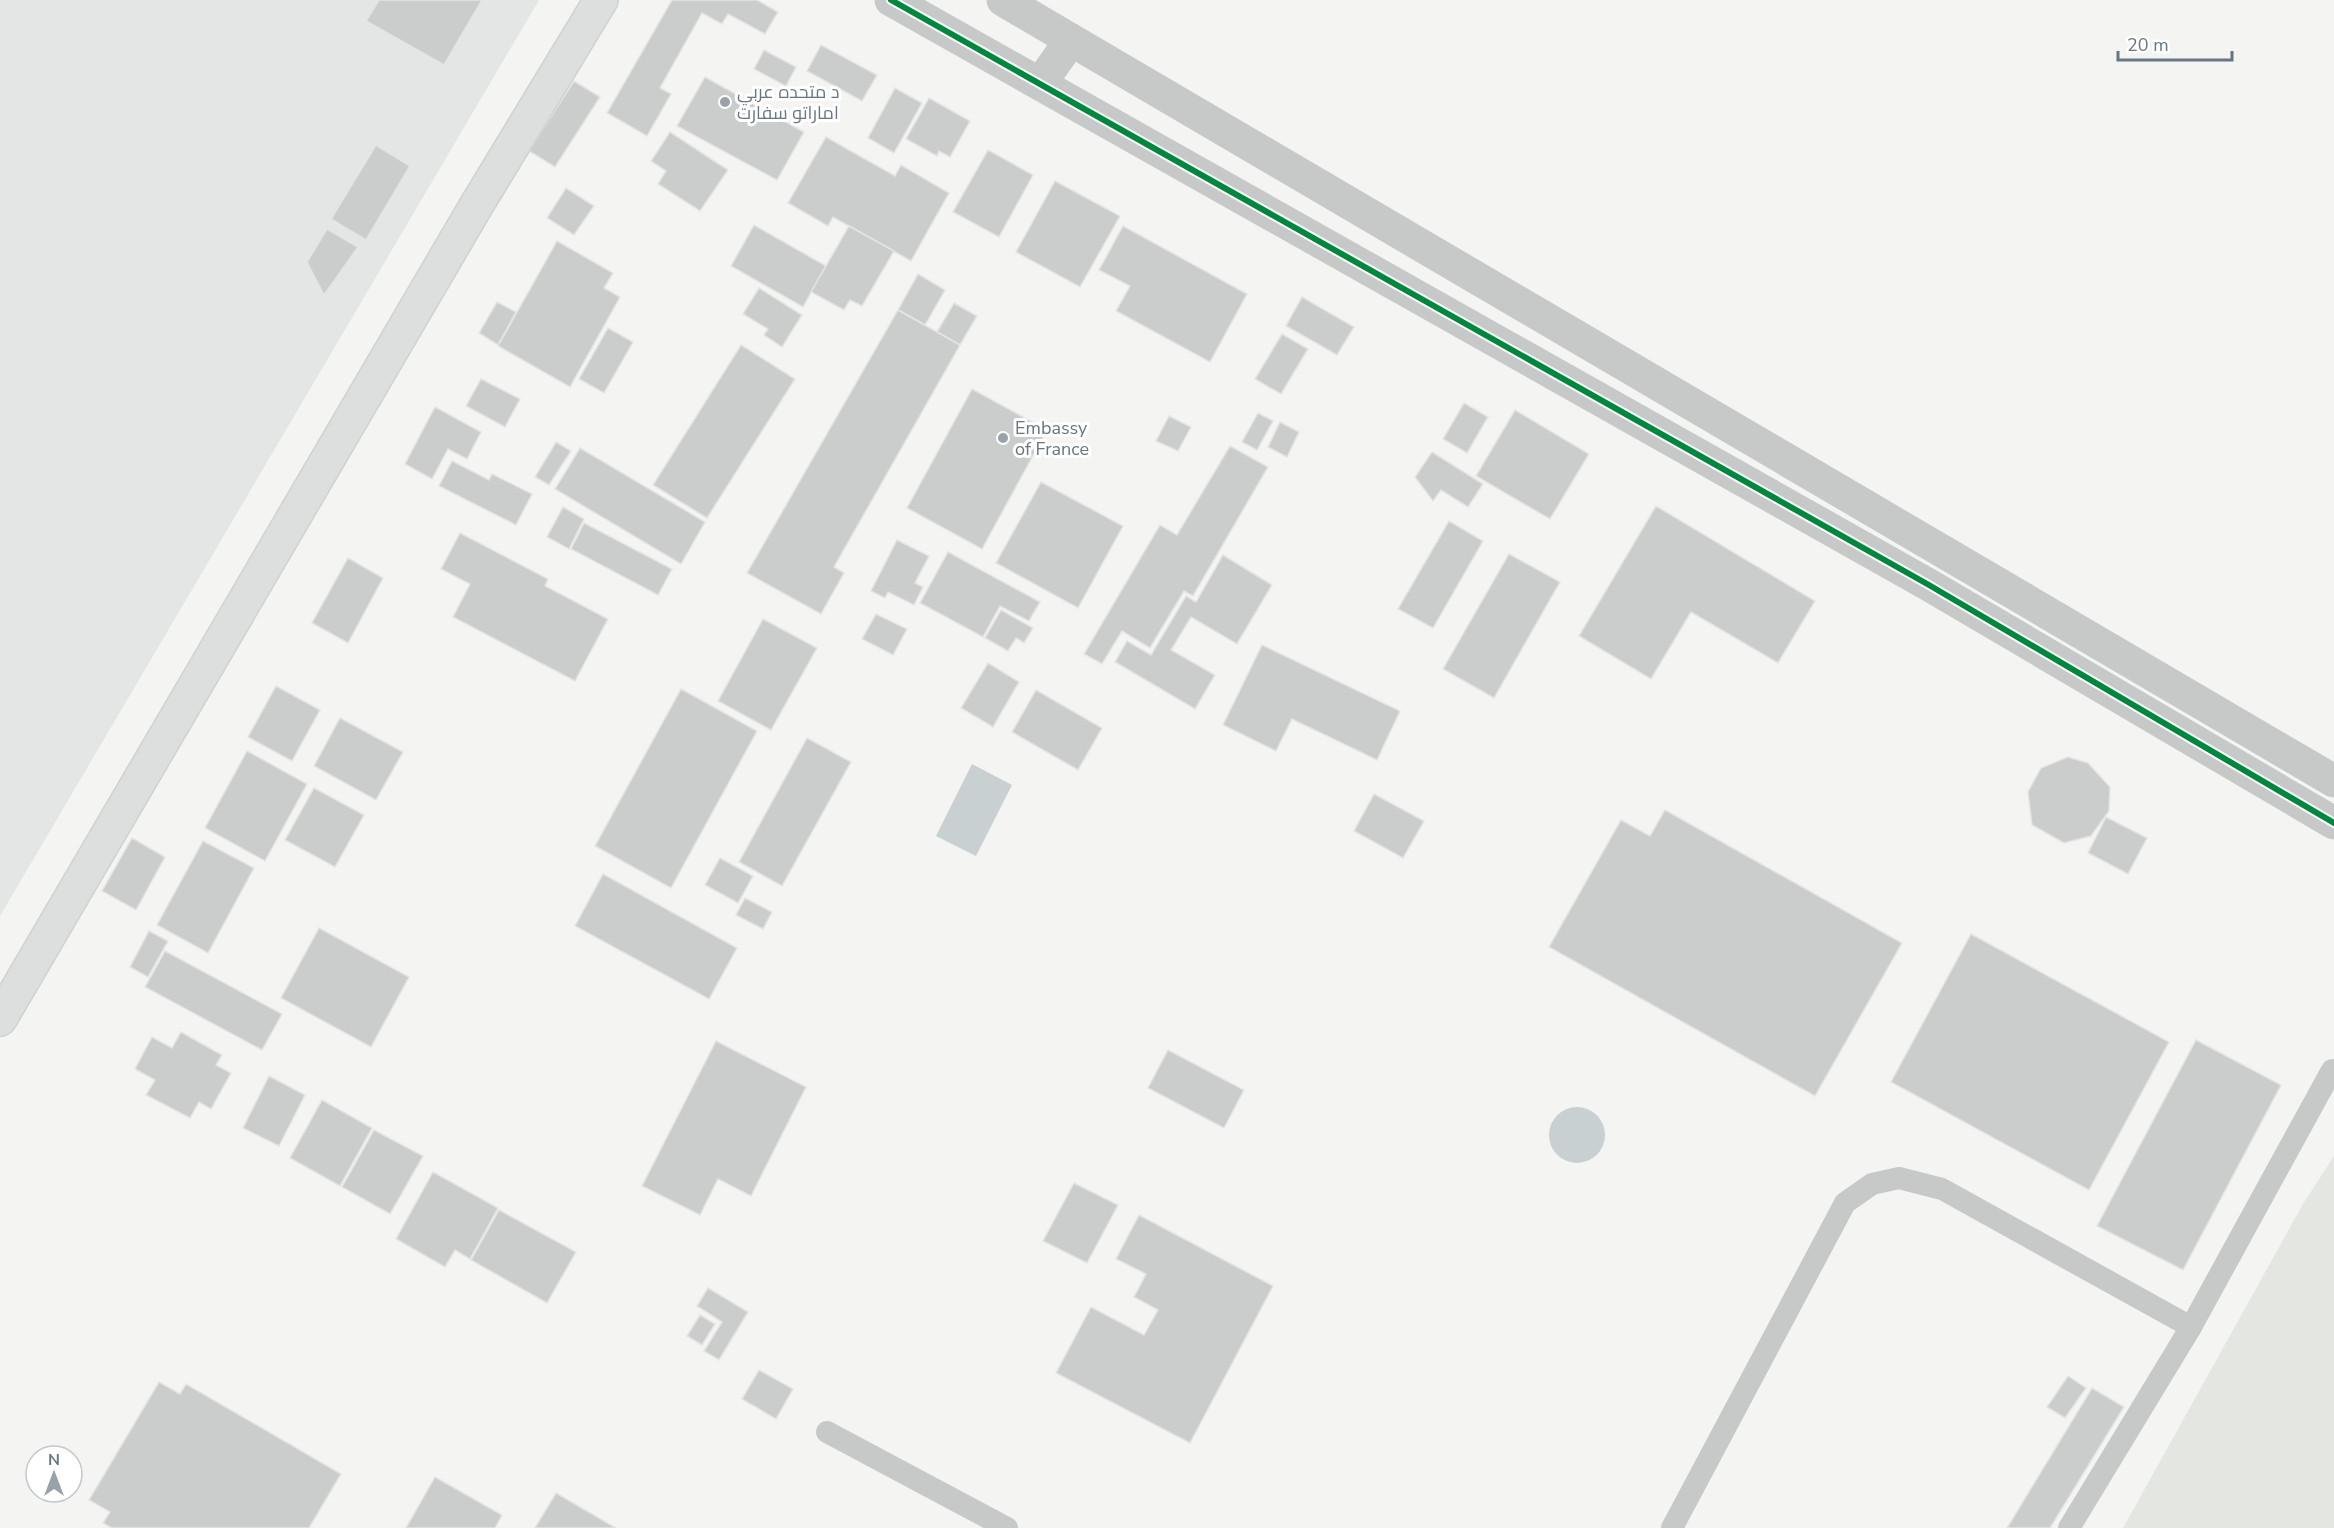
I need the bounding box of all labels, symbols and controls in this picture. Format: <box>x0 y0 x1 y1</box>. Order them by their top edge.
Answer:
scale bar <box>2118 24 2232 62</box>
text: 20 m <box>2127 33 2169 57</box>
place label: د متحده عربي اماراتو سفارت <box>737 80 840 125</box>
marker: د متحده عربي اماراتو سفارت <box>718 95 732 109</box>
place label: Embassy of France <box>1015 416 1089 461</box>
marker: Embassy of France <box>996 431 1010 445</box>
north arrow <box>24 1444 84 1504</box>
text: N <box>48 1449 60 1471</box>

